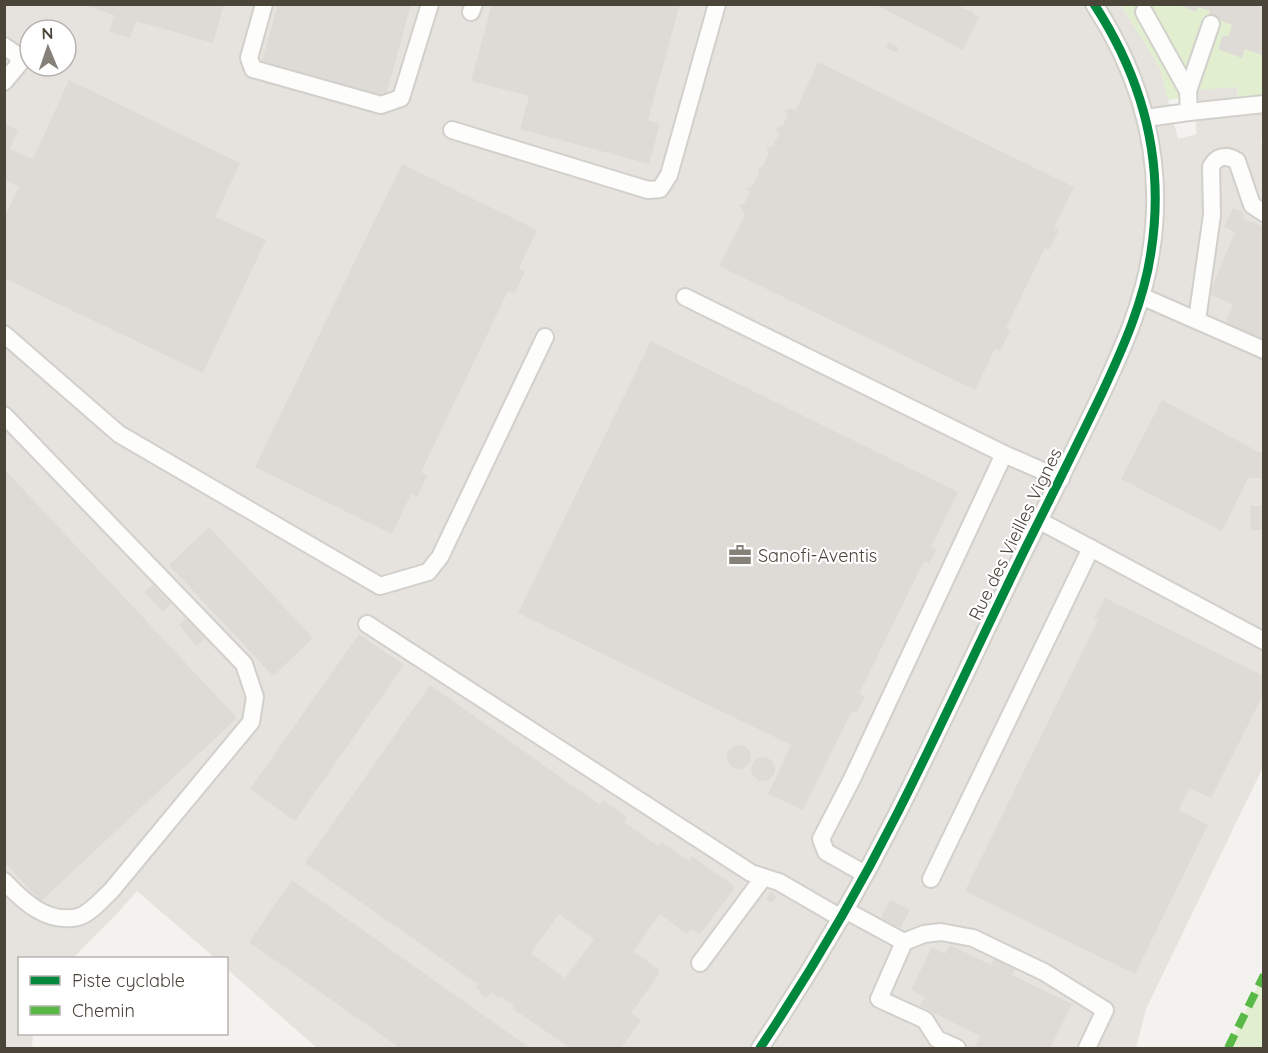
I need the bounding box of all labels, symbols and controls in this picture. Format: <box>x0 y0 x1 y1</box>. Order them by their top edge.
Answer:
north arrow <box>18 18 78 78</box>
text: N <box>41 23 54 43</box>
street label: Rue des Vieilles Vignes <box>963 444 1067 624</box>
office icon: Sanofi-Aventis <box>727 542 753 568</box>
place label: Sanofi-Aventis <box>758 544 877 567</box>
legend <box>18 957 228 1035</box>
text: Piste cyclable <box>72 969 185 992</box>
text: Chemin <box>72 999 135 1022</box>

